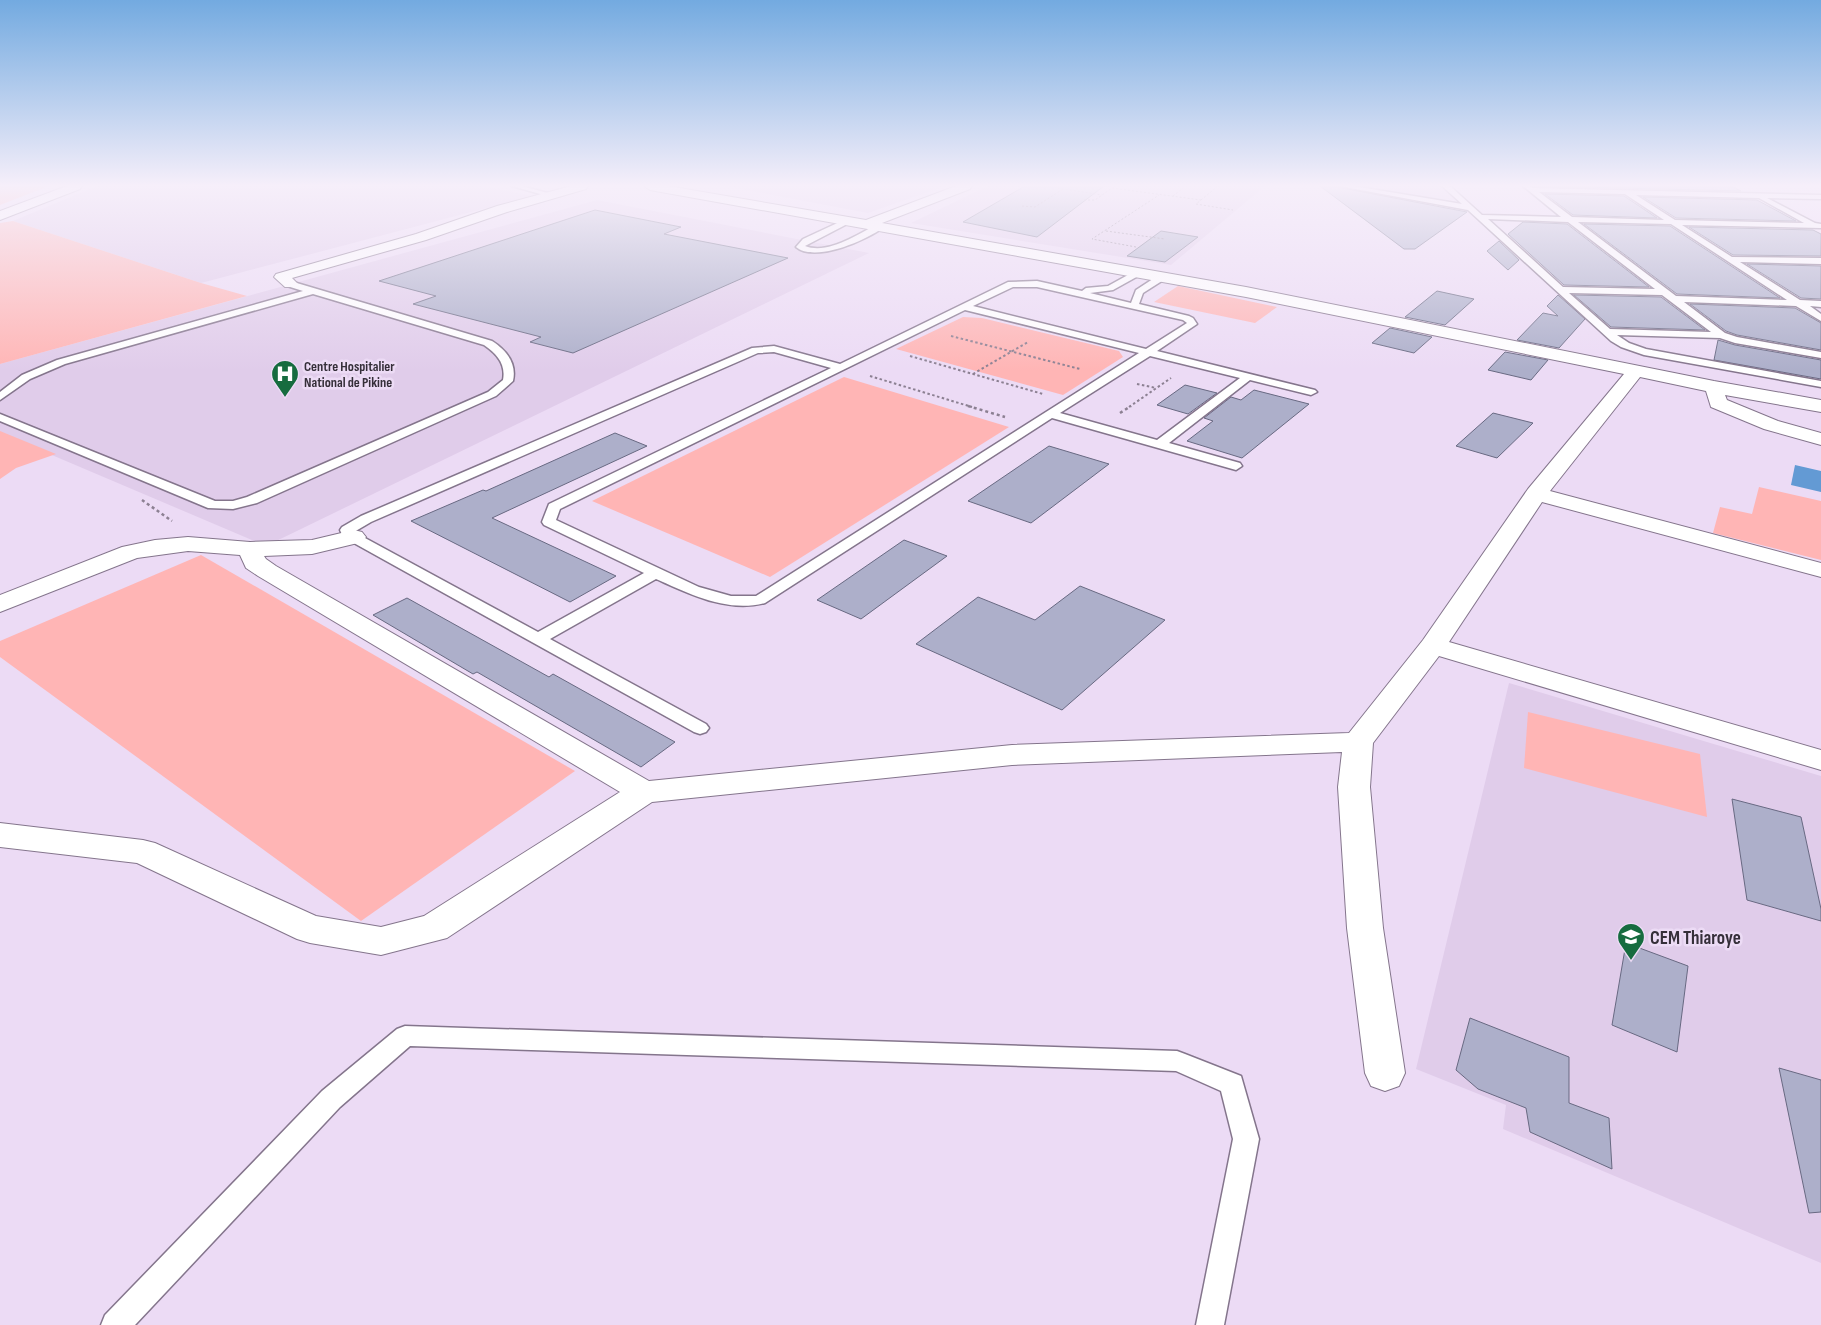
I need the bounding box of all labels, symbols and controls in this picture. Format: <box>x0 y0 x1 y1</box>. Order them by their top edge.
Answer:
place label: Centre Hospitalier National de Pikine <box>304 358 395 391</box>
hospital icon: Centre Hospitalier National de Pikine <box>270 359 300 398</box>
school or university icon: CEM Thiaroye <box>1616 922 1646 961</box>
place label: CEM Thiaroye <box>1650 927 1741 950</box>

